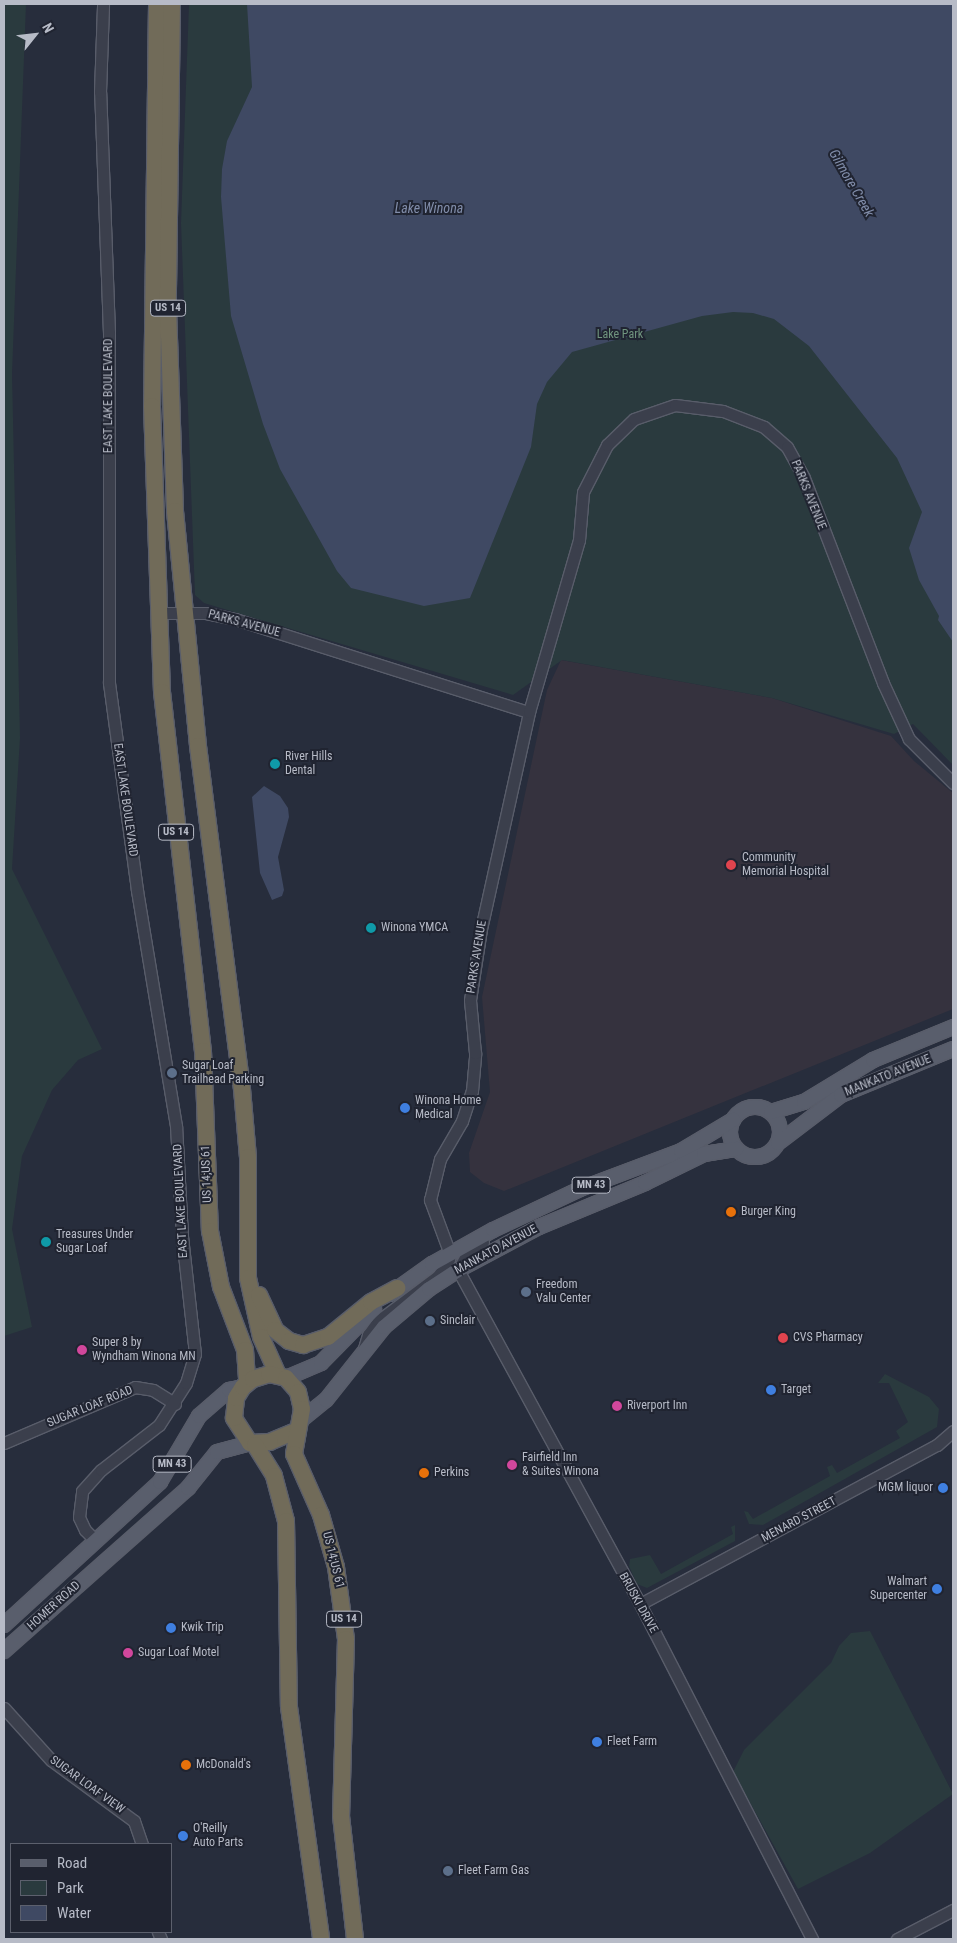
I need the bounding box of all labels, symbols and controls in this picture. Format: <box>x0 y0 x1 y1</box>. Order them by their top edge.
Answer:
north arrow <box>10 10 60 60</box>
text: N <box>39 20 57 35</box>
water label: Gilmore Creek <box>826 146 878 220</box>
water label: Lake Winona <box>395 200 463 216</box>
road number: US 14 <box>149 300 187 316</box>
park label: Lake Park <box>597 328 643 342</box>
street label: EAST LAKE BOULEVARD <box>102 339 116 453</box>
street label: PARKS AVENUE <box>787 458 829 532</box>
street label: PARKS AVENUE <box>206 607 282 641</box>
street label: EAST LAKE BOULEVARD <box>110 742 140 858</box>
place label: River Hills Dental <box>285 750 332 778</box>
marker: River Hills Dental <box>269 758 281 770</box>
road number: US 14 <box>157 824 195 840</box>
place label: Community Memorial Hospital <box>742 851 829 879</box>
marker: Community Memorial Hospital <box>724 858 738 872</box>
street label: PARKS AVENUE <box>464 919 490 995</box>
place label: Winona YMCA <box>381 921 448 935</box>
marker: Winona YMCA <box>365 922 377 934</box>
street label: MANKATO AVENUE <box>843 1052 933 1100</box>
place label: Sugar Loaf Trailhead Parking <box>182 1059 264 1087</box>
marker: Sugar Loaf Trailhead Parking <box>166 1067 178 1079</box>
place label: Winona Home Medical <box>415 1094 481 1122</box>
marker: Winona Home Medical <box>399 1102 411 1114</box>
street label: EAST LAKE BOULEVARD <box>171 1143 191 1259</box>
street label: US 14;US 61 <box>199 1145 215 1203</box>
road number: MN 43 <box>571 1176 611 1194</box>
place label: Burger King <box>741 1205 796 1219</box>
marker: Burger King <box>725 1206 737 1218</box>
street label: MANKATO AVENUE <box>452 1222 540 1278</box>
place label: Treasures Under Sugar Loaf <box>56 1228 133 1256</box>
marker: Treasures Under Sugar Loaf <box>40 1236 52 1248</box>
place label: Freedom Valu Center <box>536 1278 591 1306</box>
marker: Freedom Valu Center <box>520 1286 532 1298</box>
place label: Sinclair <box>440 1314 475 1328</box>
marker: Sinclair <box>424 1315 436 1327</box>
place label: CVS Pharmacy <box>793 1331 863 1345</box>
marker: CVS Pharmacy <box>777 1332 789 1344</box>
place label: Super 8 by Wyndham Winona MN <box>92 1336 196 1364</box>
marker: Super 8 by Wyndham Winona MN <box>76 1344 88 1356</box>
street label: SUGAR LOAF ROAD <box>45 1383 135 1431</box>
place label: Target <box>781 1383 811 1397</box>
marker: Target <box>765 1384 777 1396</box>
place label: Riverport Inn <box>627 1399 687 1413</box>
marker: Riverport Inn <box>611 1400 623 1412</box>
place label: Fairfield Inn & Suites Winona <box>522 1451 599 1479</box>
road number: MN 43 <box>152 1456 192 1472</box>
marker: Fairfield Inn & Suites Winona <box>506 1459 518 1471</box>
place label: Perkins <box>434 1466 469 1480</box>
marker: Perkins <box>418 1467 430 1479</box>
place label: MGM liquor <box>878 1481 933 1495</box>
marker: MGM liquor <box>937 1482 949 1494</box>
street label: MENARD STREET <box>759 1494 839 1546</box>
street label: US 14;US 61 <box>319 1530 347 1590</box>
street label: BRUSKI DRIVE <box>615 1570 661 1636</box>
place label: Walmart Supercenter <box>870 1575 927 1603</box>
street label: HOMER ROAD <box>25 1579 83 1633</box>
marker: Walmart Supercenter <box>931 1583 943 1595</box>
road number: US 14 <box>325 1610 363 1628</box>
place label: Kwik Trip <box>181 1621 224 1635</box>
marker: Kwik Trip <box>165 1622 177 1634</box>
place label: Sugar Loaf Motel <box>138 1646 219 1660</box>
marker: Sugar Loaf Motel <box>122 1647 134 1659</box>
place label: Fleet Farm <box>607 1735 657 1749</box>
marker: Fleet Farm <box>591 1736 603 1748</box>
street label: SUGAR LOAF VIEW <box>47 1753 127 1817</box>
place label: McDonald's <box>196 1758 251 1772</box>
marker: McDonald's <box>180 1759 192 1771</box>
place label: O'Reilly Auto Parts <box>193 1822 243 1850</box>
marker: O'Reilly Auto Parts <box>177 1830 189 1842</box>
legend <box>10 1843 172 1933</box>
text: Road <box>57 1854 87 1872</box>
place label: Fleet Farm Gas <box>458 1864 529 1878</box>
marker: Fleet Farm Gas <box>442 1865 454 1877</box>
text: Park <box>57 1879 84 1897</box>
text: Water <box>57 1904 91 1922</box>

